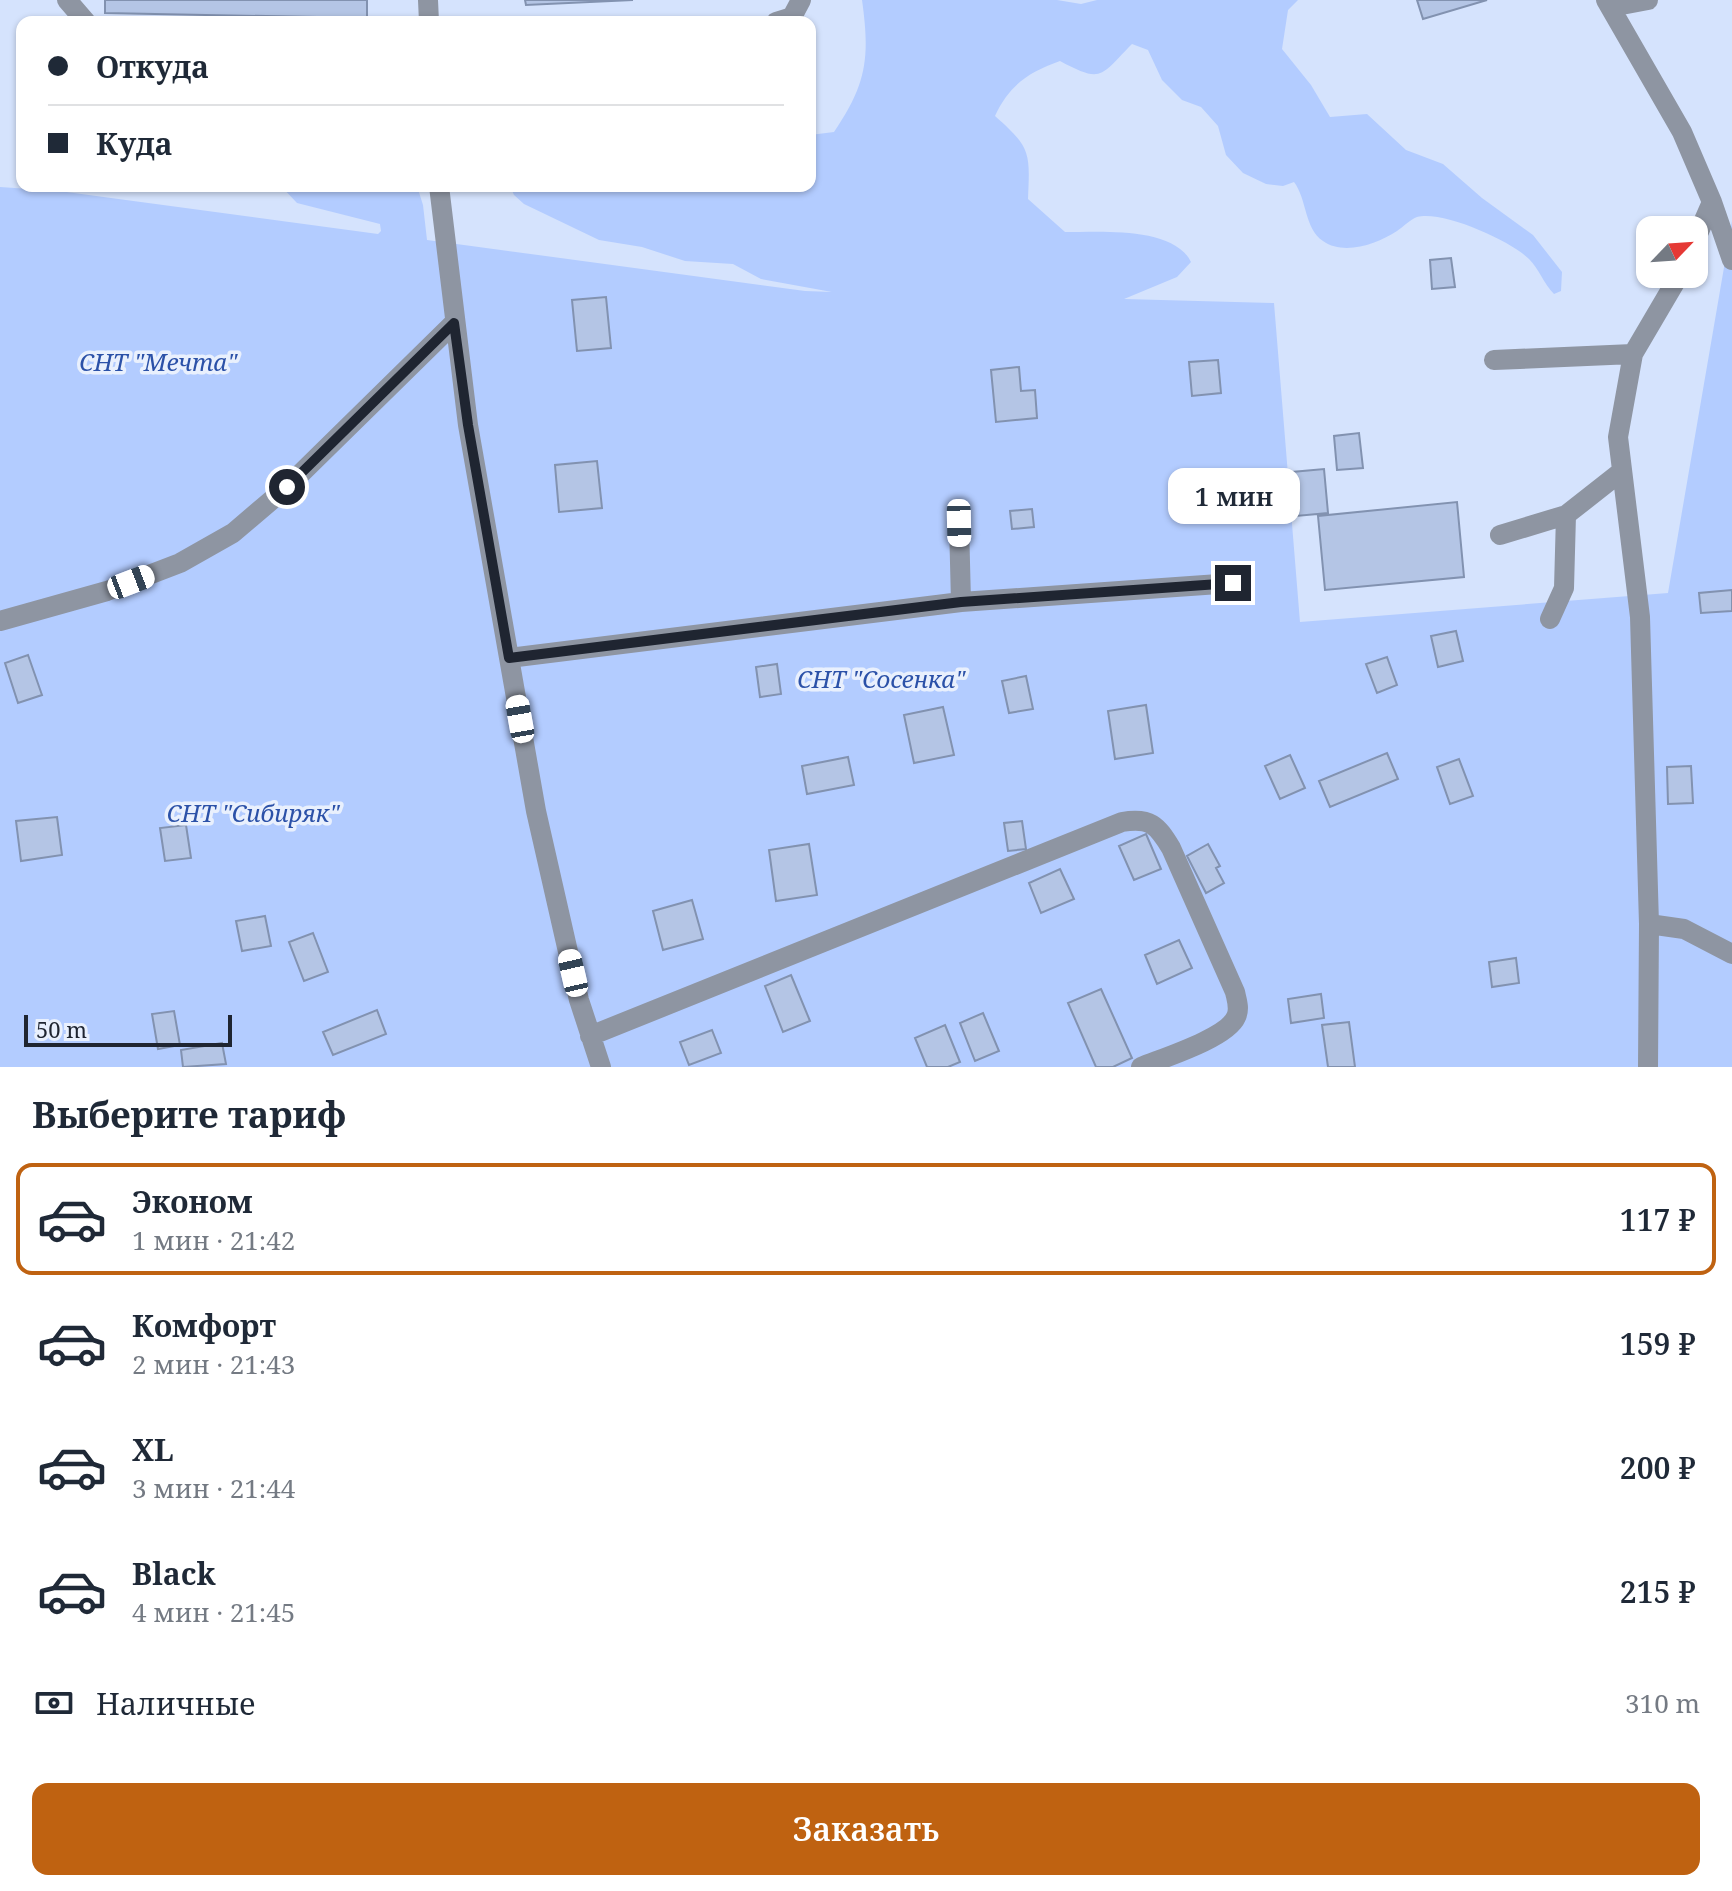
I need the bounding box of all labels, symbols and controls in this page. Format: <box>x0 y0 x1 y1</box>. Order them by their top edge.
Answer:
text: Откуда <box>96 46 209 87</box>
text: Куда <box>96 123 173 164</box>
north arrow <box>1636 216 1708 288</box>
map controls <box>1636 216 1708 288</box>
park label: СНТ "Мечта" <box>79 345 238 378</box>
callout: 1 мин <box>1167 467 1299 523</box>
route start <box>269 469 305 505</box>
text: 1 мин <box>1195 478 1273 514</box>
car <box>947 499 971 547</box>
car <box>104 562 158 602</box>
route end <box>1215 565 1251 601</box>
park label: СНТ "Сосенка" <box>797 662 966 695</box>
car <box>504 693 536 745</box>
park label: СНТ "Сибиряк" <box>167 796 341 829</box>
car <box>556 947 590 999</box>
scale bar <box>24 1011 232 1047</box>
text: 50 m <box>36 1014 87 1044</box>
text: Выберите тариф <box>32 1090 346 1139</box>
text: Эконом <box>132 1181 252 1222</box>
icon: car <box>36 1183 108 1255</box>
text: 117 ₽ <box>1620 1199 1696 1240</box>
text: 1 мин · 21:42 <box>132 1222 295 1258</box>
text: Комфорт <box>132 1305 276 1346</box>
icon: car <box>36 1307 108 1379</box>
text: 159 ₽ <box>1620 1323 1696 1364</box>
text: 2 мин · 21:43 <box>132 1346 295 1382</box>
text: XL <box>132 1429 174 1470</box>
icon: car <box>36 1431 108 1503</box>
text: 200 ₽ <box>1620 1447 1696 1488</box>
text: 3 мин · 21:44 <box>132 1470 295 1506</box>
text: Black <box>132 1553 216 1594</box>
icon: car <box>36 1555 108 1627</box>
text: 215 ₽ <box>1620 1571 1696 1612</box>
text: 4 мин · 21:45 <box>132 1594 295 1630</box>
icon: cash <box>32 1681 76 1725</box>
text: Наличные <box>96 1683 255 1724</box>
text: 310 m <box>1625 1685 1700 1721</box>
button: Заказать <box>32 1783 1700 1875</box>

